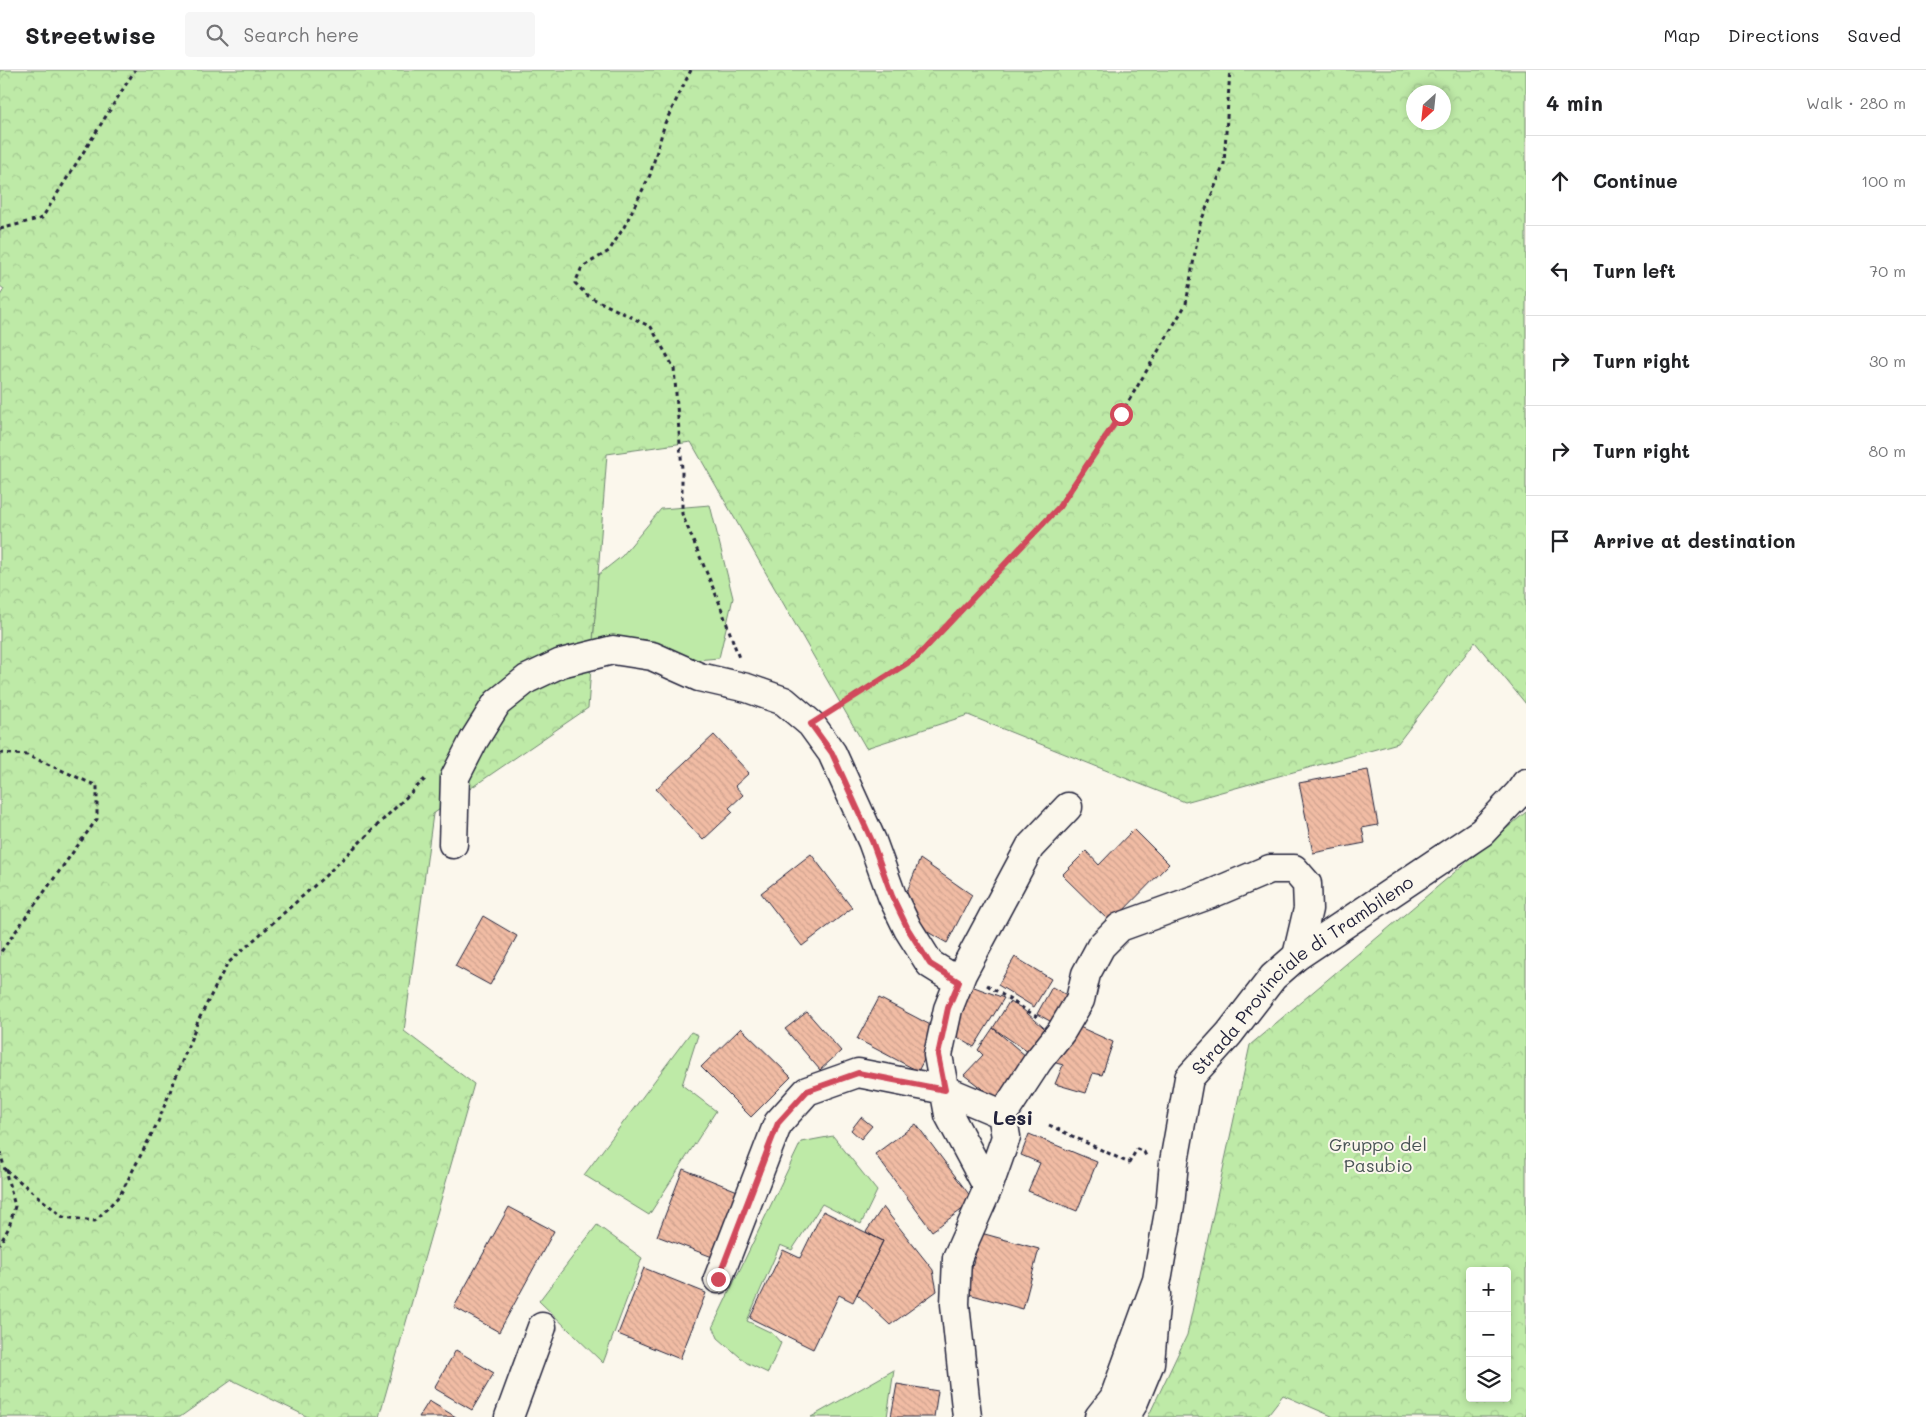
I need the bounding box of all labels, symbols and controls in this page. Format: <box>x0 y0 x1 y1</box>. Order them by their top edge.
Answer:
search box <box>185 12 535 57</box>
text: Streetwise <box>25 19 155 50</box>
icon: search <box>203 21 231 49</box>
text: Search here <box>243 22 359 47</box>
text: Map <box>1663 23 1700 47</box>
text: Directions <box>1728 23 1820 47</box>
text: Saved <box>1848 23 1901 47</box>
north arrow <box>1406 85 1451 130</box>
text: 4 min <box>1546 89 1603 116</box>
text: Walk · 280 m <box>1806 92 1906 113</box>
icon: ahead <box>1546 167 1574 195</box>
text: Continue <box>1593 168 1678 193</box>
text: 100 m <box>1861 170 1906 191</box>
icon: left <box>1546 257 1574 285</box>
text: Turn left <box>1593 258 1676 283</box>
text: 70 m <box>1869 260 1906 281</box>
icon: right <box>1546 347 1574 375</box>
text: Turn right <box>1593 348 1690 373</box>
text: 30 m <box>1869 350 1906 371</box>
route start <box>1110 403 1133 426</box>
icon: right <box>1546 437 1574 465</box>
text: Turn right <box>1593 438 1690 463</box>
text: 80 m <box>1869 440 1906 461</box>
icon: arrive <box>1546 527 1574 555</box>
text: Arrive at destination <box>1593 528 1796 553</box>
street label: Strada Provinciale di Trambileno <box>1186 869 1418 1080</box>
district label: Lesi <box>993 1104 1033 1130</box>
park label: Gruppo del Pasubio <box>1329 1132 1427 1177</box>
map controls <box>1466 1267 1511 1402</box>
button: + <box>1466 1267 1511 1312</box>
route end <box>707 1268 730 1291</box>
button: − <box>1466 1312 1511 1357</box>
button: layers <box>1466 1357 1511 1402</box>

